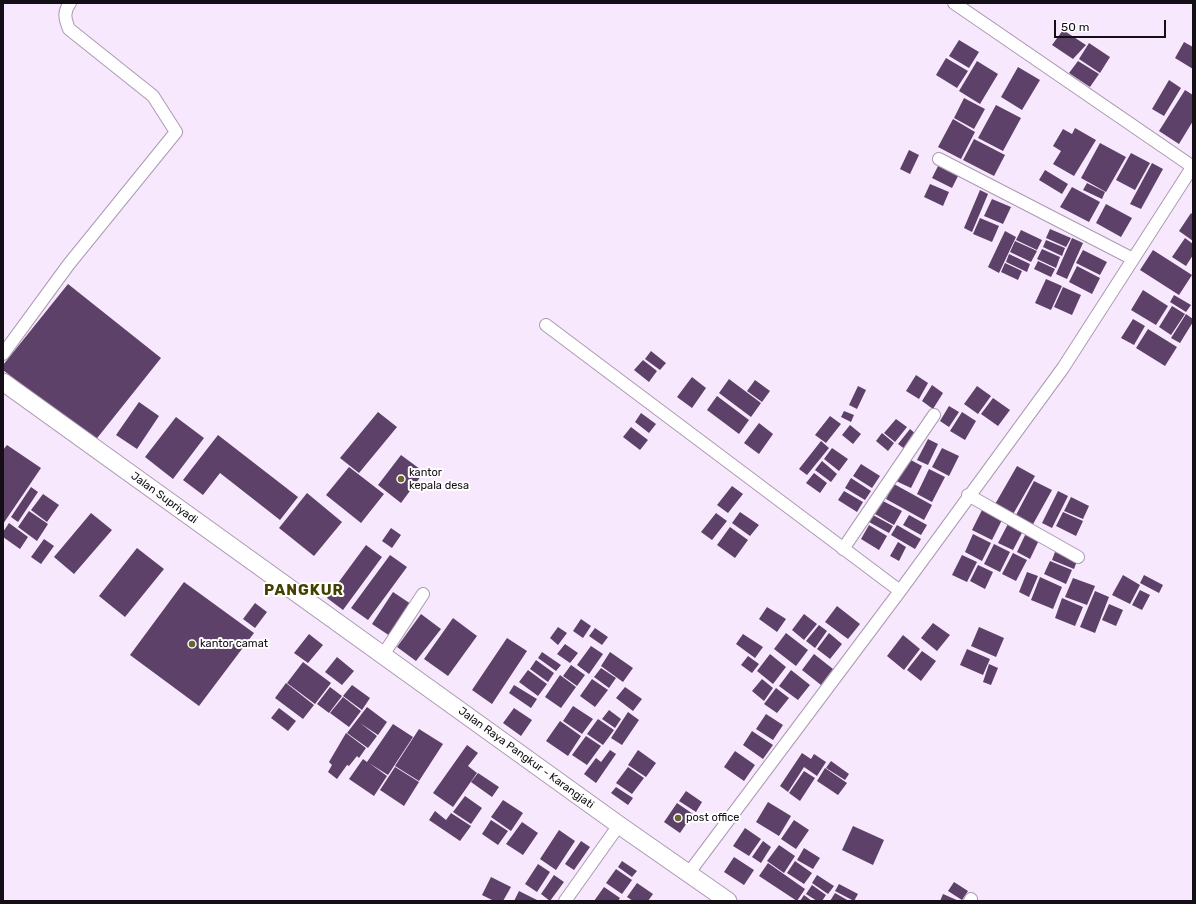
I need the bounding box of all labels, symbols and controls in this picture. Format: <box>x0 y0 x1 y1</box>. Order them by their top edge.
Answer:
scale bar <box>1056 12 1168 38</box>
text: 50 m <box>1061 20 1089 34</box>
place label: kantor kepala desa <box>409 466 469 492</box>
street label: Jalan Supriyadi <box>128 469 200 527</box>
marker: kantor kepala desa <box>396 474 406 484</box>
district label: PANGKUR <box>264 582 344 600</box>
place label: kantor camat <box>200 637 268 651</box>
marker: kantor camat <box>187 639 197 649</box>
street label: Jalan Raya Pangkur - Karangjati <box>456 704 596 812</box>
place label: post office <box>686 811 739 825</box>
marker: post office <box>673 813 683 823</box>

